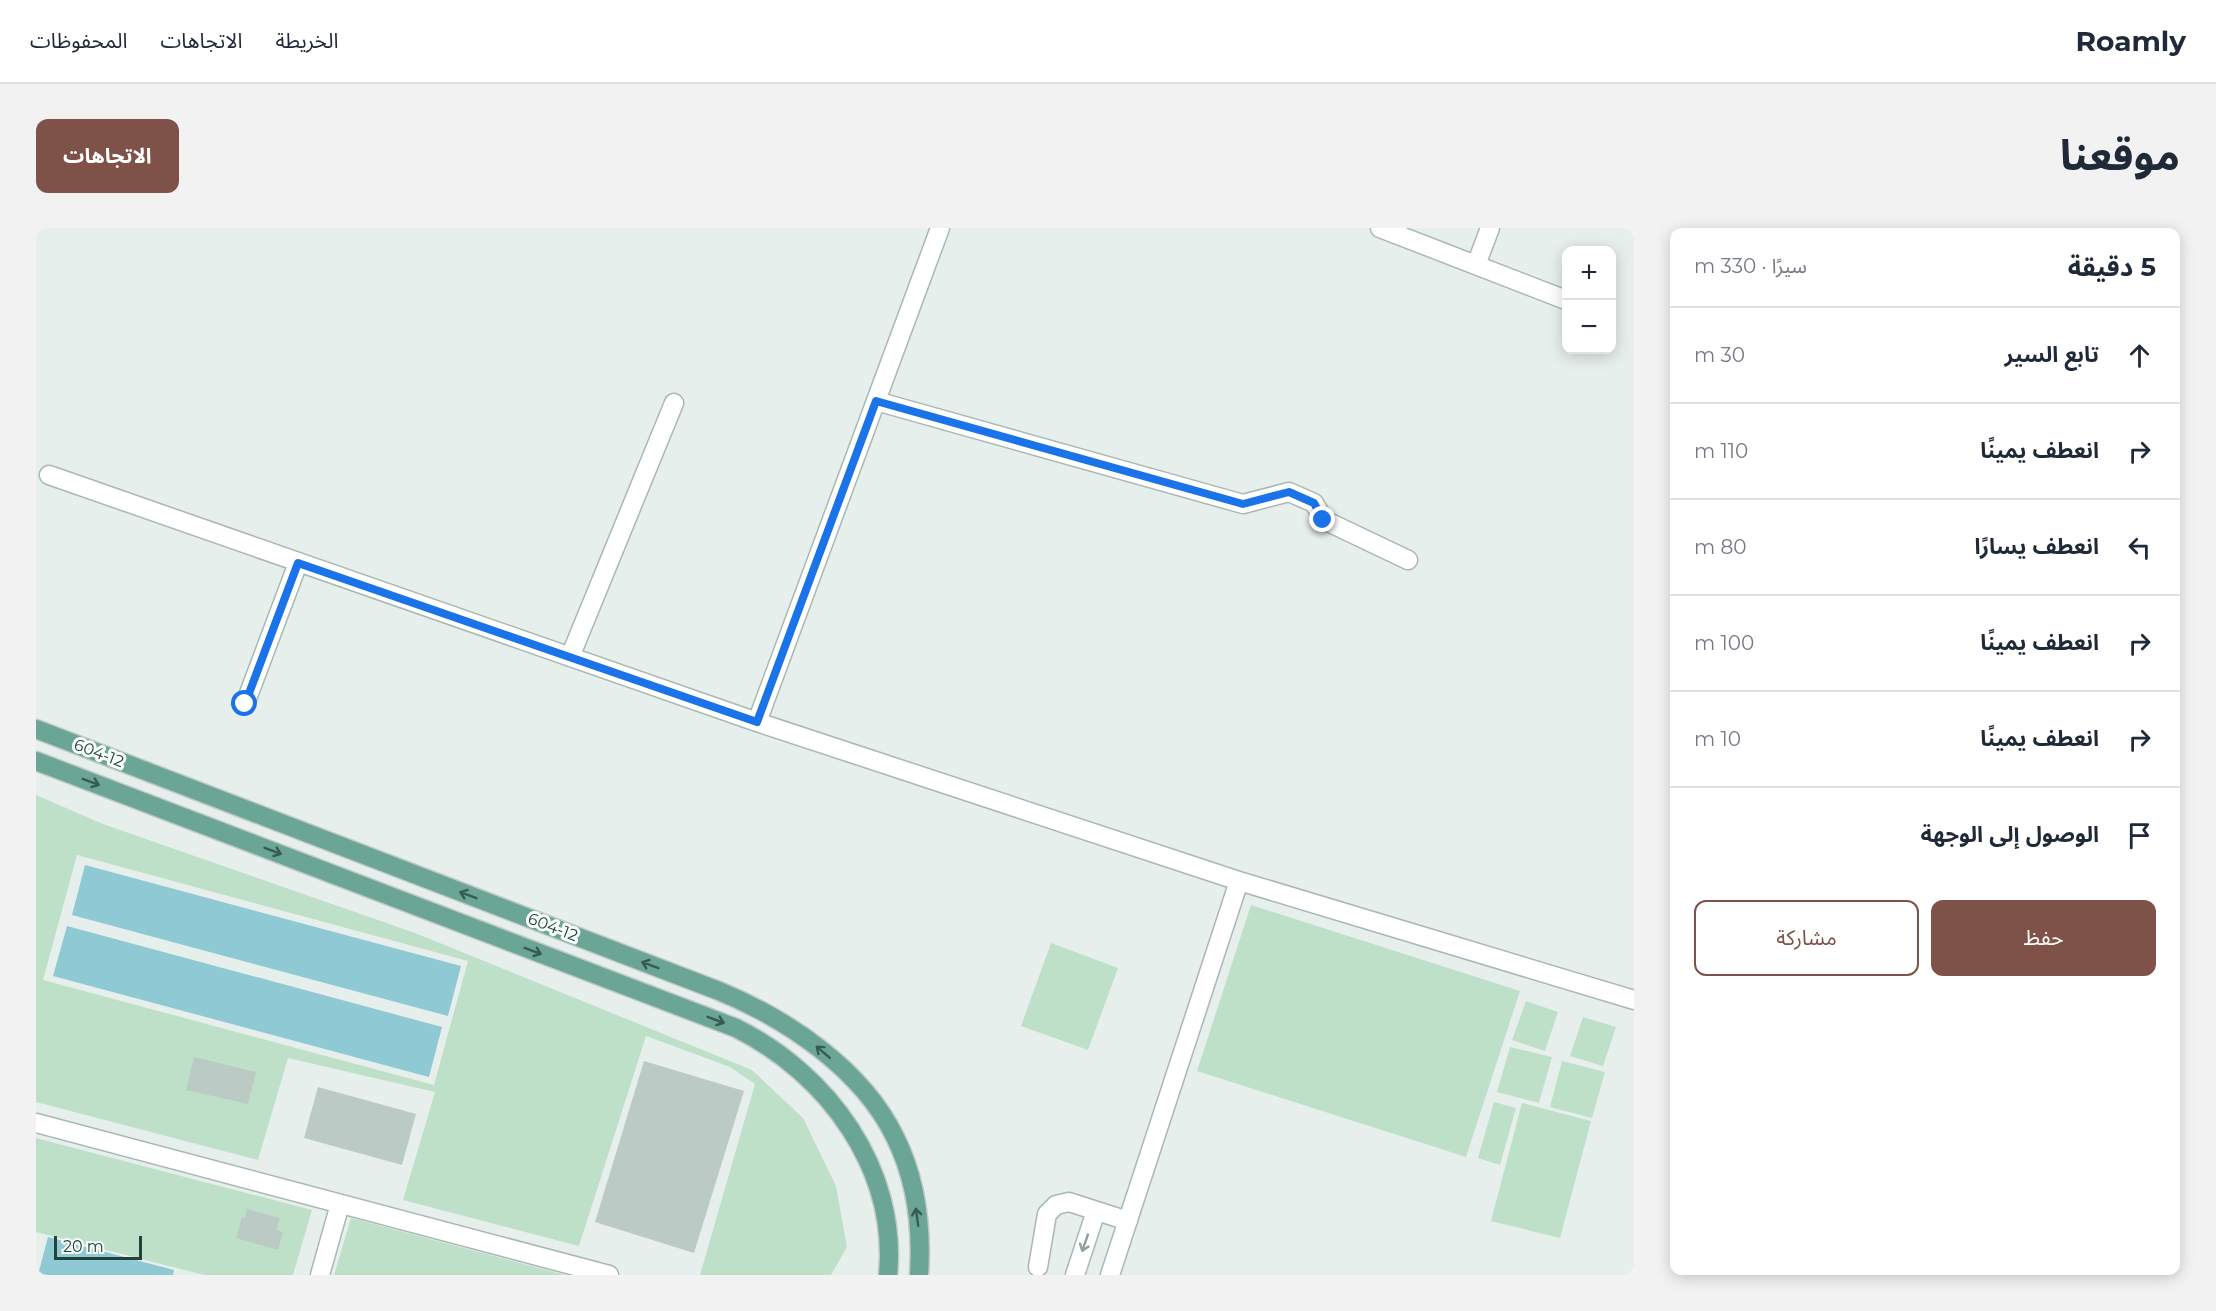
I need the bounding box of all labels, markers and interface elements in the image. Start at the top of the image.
text: Roamly [2076,24,2186,58]
text: المحفوظات [30,28,127,53]
text: الاتجاهات [160,28,242,53]
text: الخريطة [275,28,338,53]
button: الاتجاهات [36,119,179,193]
text: موقعنا [2060,129,2180,181]
map controls [1562,246,1616,354]
button: + [1562,246,1616,300]
text: 5 دقيقة [2068,251,2156,283]
text: سيرًا · 330 m [1694,254,1807,278]
button: − [1562,300,1616,354]
icon: ahead [2123,339,2156,372]
text: تابع السير [2005,341,2099,368]
text: 30 m [1694,343,1745,367]
icon: right [2123,435,2156,468]
text: انعطف يمينًا [1980,437,2099,464]
text: 110 m [1694,439,1748,463]
route end [1309,506,1335,532]
icon: left [2123,531,2156,564]
text: انعطف يسارًا [1975,533,2099,560]
text: 80 m [1694,535,1746,559]
icon: right [2123,627,2156,660]
text: انعطف يمينًا [1980,629,2099,656]
text: 100 m [1694,631,1754,655]
route start [231,690,257,716]
icon: right [2123,723,2156,756]
text: انعطف يمينًا [1980,725,2099,752]
text: 10 m [1694,727,1741,751]
street label: 604-12 [71,735,127,771]
one-way arrow [81,777,99,788]
icon: arrive [2123,819,2156,852]
text: الوصول إلى الوجهة [1920,821,2099,848]
one-way arrow [263,846,282,857]
one-way arrow [459,889,478,900]
button: مشاركة [1694,900,1919,976]
button: حفظ [1931,900,2156,976]
street label: 604-12 [525,909,581,945]
one-way arrow [524,946,542,957]
one-way arrow [642,958,660,969]
one-way arrow [706,1015,724,1026]
one-way arrow [815,1046,831,1059]
one-way arrow [912,1207,923,1227]
scale bar [54,1233,142,1260]
one-way arrow [1079,1233,1090,1252]
text: 20 m [63,1237,104,1256]

